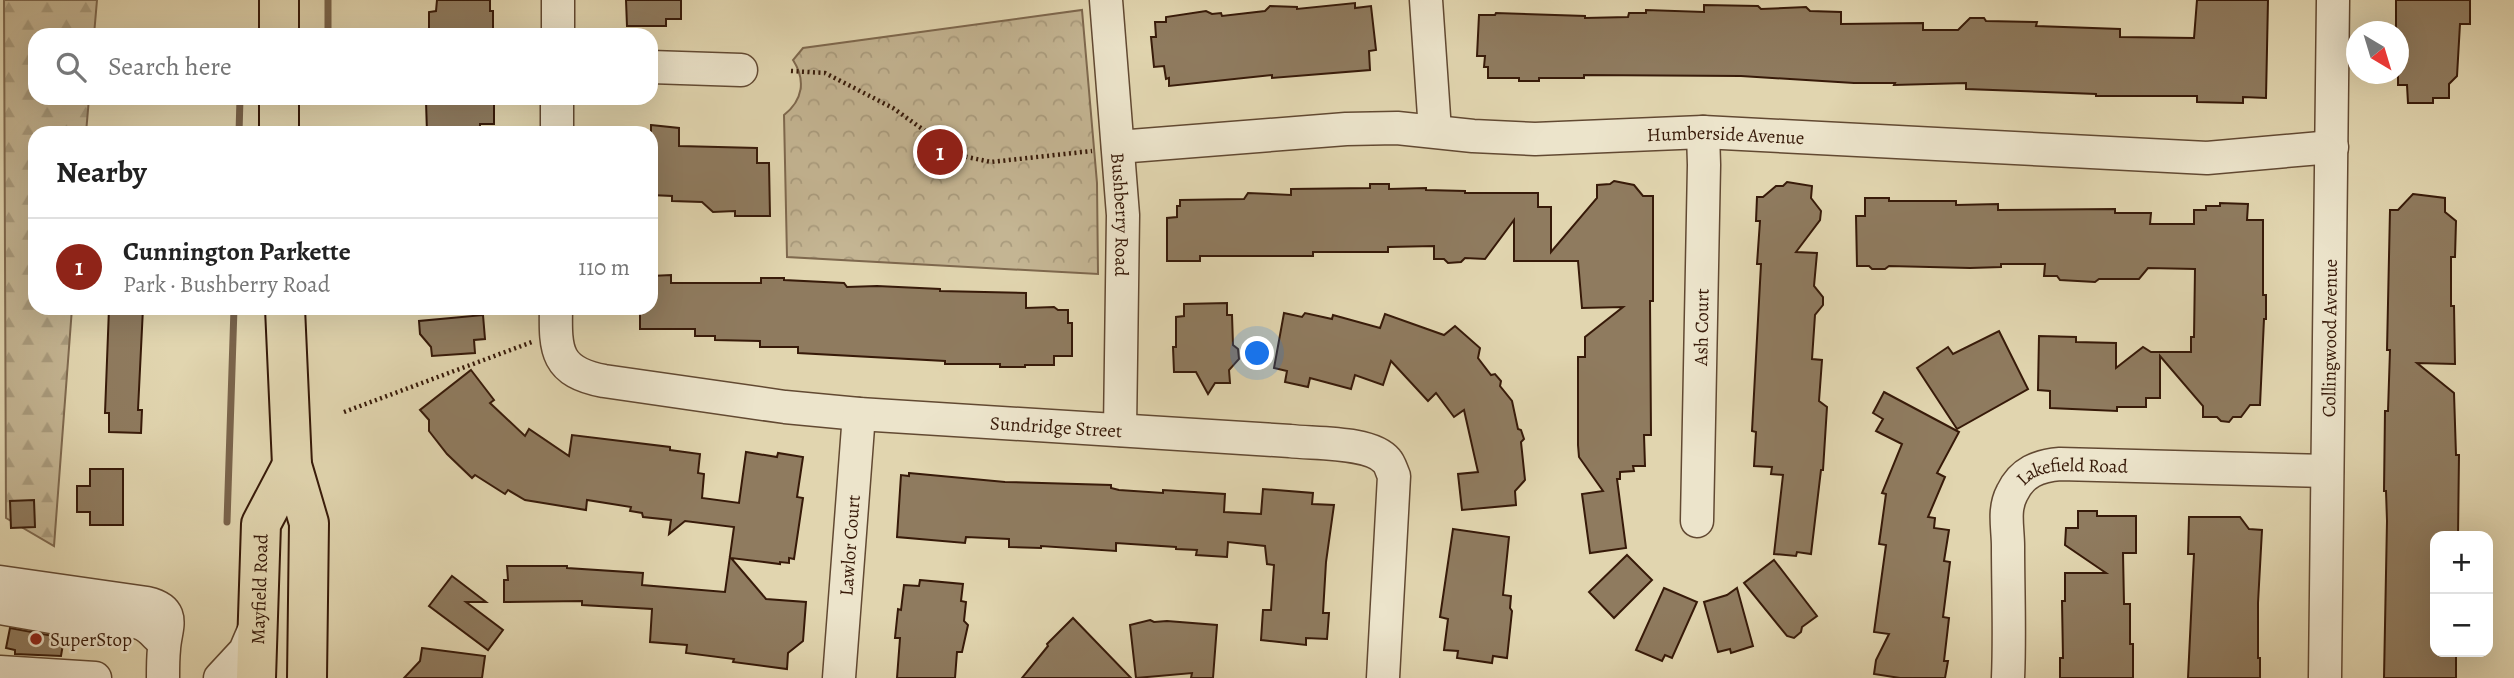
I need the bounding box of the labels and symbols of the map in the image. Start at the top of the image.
north arrow [2346,21,2409,84]
street label: Humberside Avenue [1646,120,1805,151]
pin: 1 [917,126,963,178]
street label: Bushberry Road [1104,151,1135,277]
street label: Collingwood Avenue [2316,259,2344,417]
street label: Ash Court [1688,288,1716,367]
your location [1240,336,1274,370]
street label: Sundridge Street [989,410,1123,444]
street label: Lakefield Road [2010,452,2129,492]
street label: Lawlor Court [833,494,867,597]
street label: Mayfield Road [245,533,275,645]
place label: SuperStop [50,627,132,653]
marker: SuperStop [28,631,44,647]

